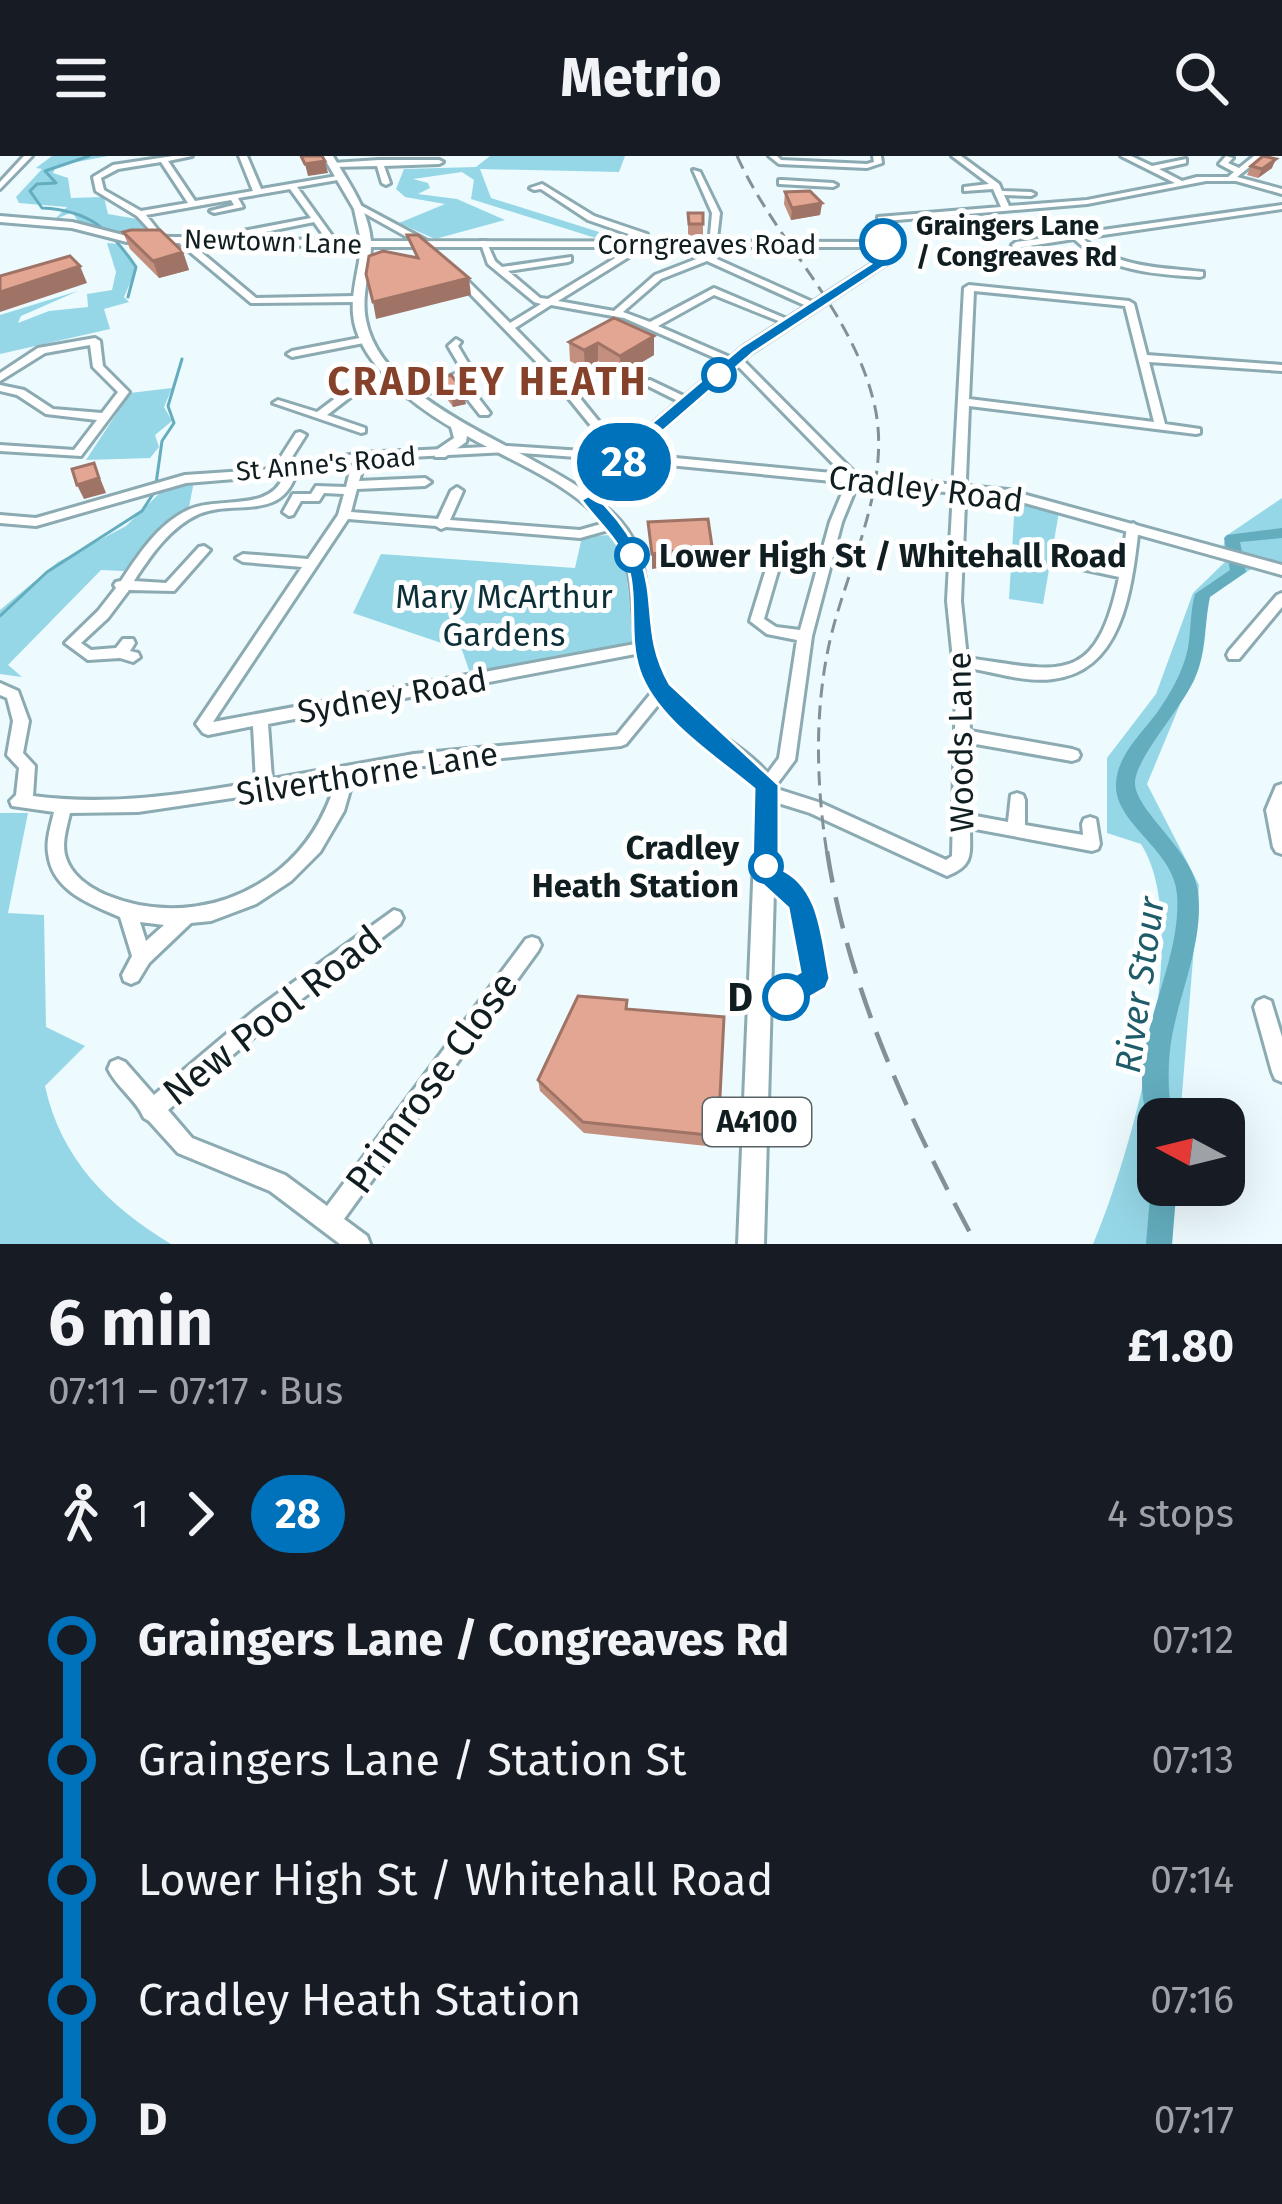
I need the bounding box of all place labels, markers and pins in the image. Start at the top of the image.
place label: Graingers Lane / Congreaves Rd [916,210,1117,273]
marker: Graingers Lane / Congreaves Rd [861,220,905,264]
unlabelled marker [703,359,735,391]
place label: Lower High St / Whitehall Road [659,536,1127,576]
marker: Lower High St / Whitehall Road [616,539,648,571]
place label: Cradley Heath Station [532,828,740,906]
marker: Cradley Heath Station [750,850,782,882]
place label: D [728,975,753,1021]
marker: D [764,975,808,1019]

